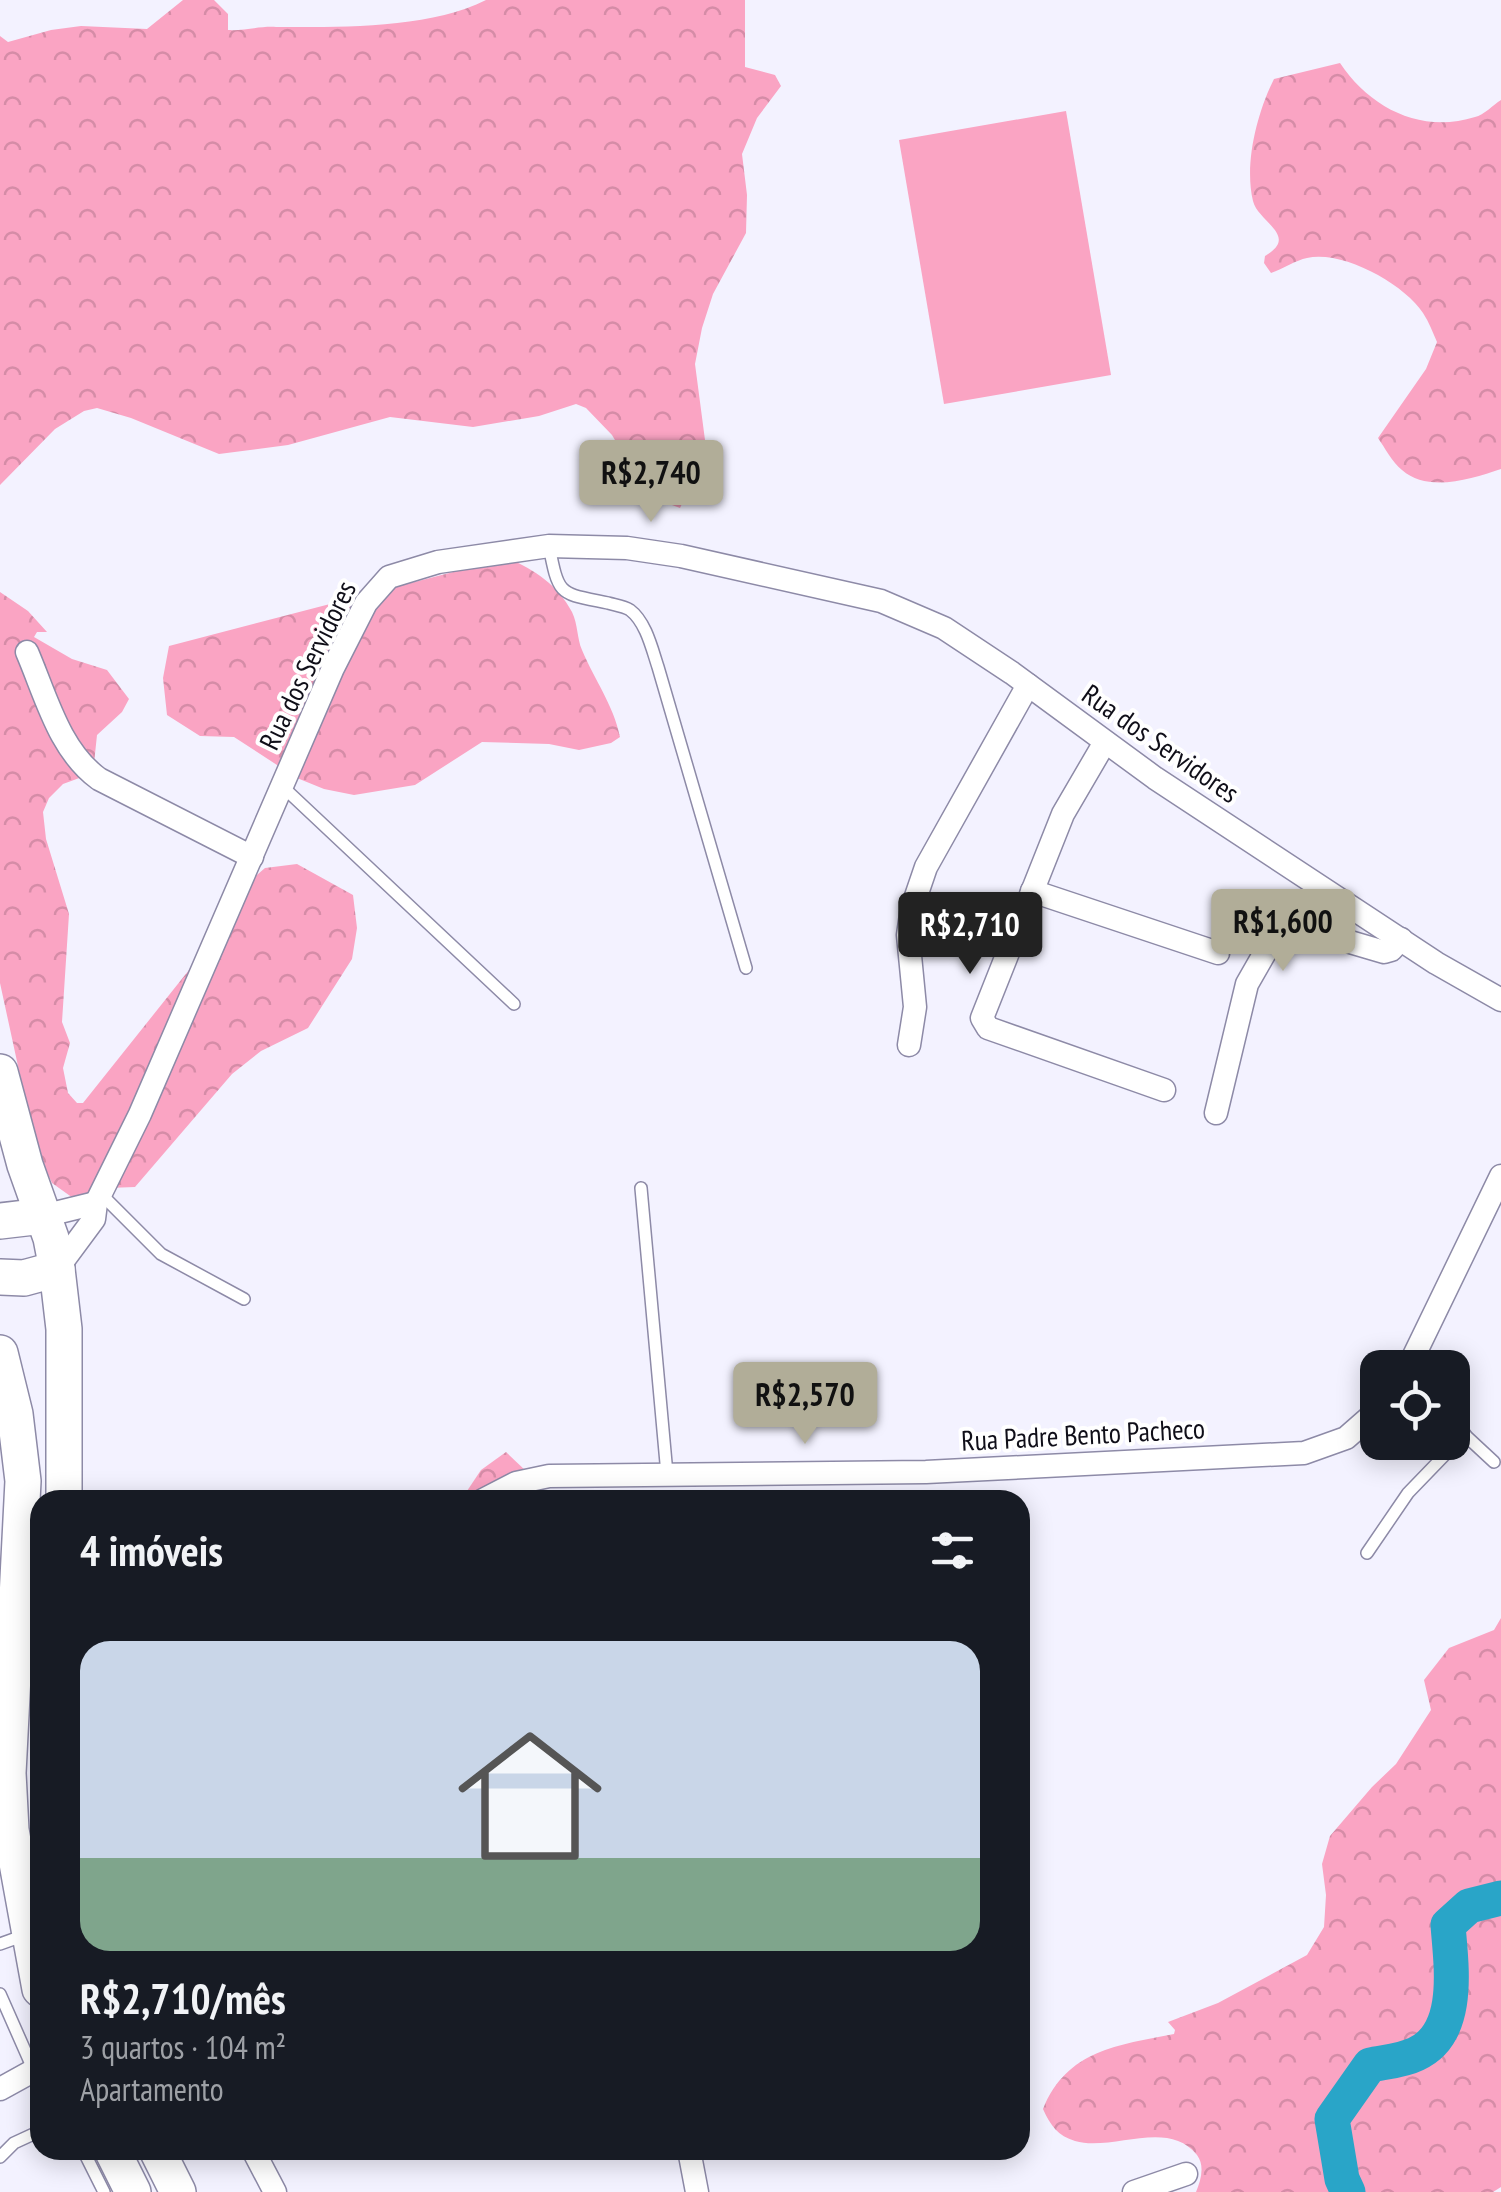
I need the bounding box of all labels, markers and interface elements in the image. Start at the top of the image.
pin: R$2,740 [559,440,743,525]
text: R$2,740 [601,451,701,493]
street label: Rua dos Servidores [250,574,364,756]
street label: Rua dos Servidores [1075,675,1247,811]
pin: R$1,600 [1191,889,1375,974]
pin: R$2,710 [878,892,1062,977]
text: R$1,600 [1233,900,1333,942]
text: R$2,710 [920,903,1020,945]
map controls [1360,1350,1470,1460]
button: locate [1360,1350,1470,1460]
pin: R$2,570 [713,1362,897,1447]
text: R$2,570 [755,1373,855,1415]
street label: Rua Padre Bento Pacheco [960,1409,1206,1459]
text: 4 imóveis [80,1523,223,1578]
icon: filters [925,1523,980,1578]
icon: home [440,1706,620,1886]
text: R$2,710/mês [80,1971,286,2026]
text: 3 quartos · 104 m² [80,2026,286,2068]
text: Apartamento [80,2068,223,2110]

